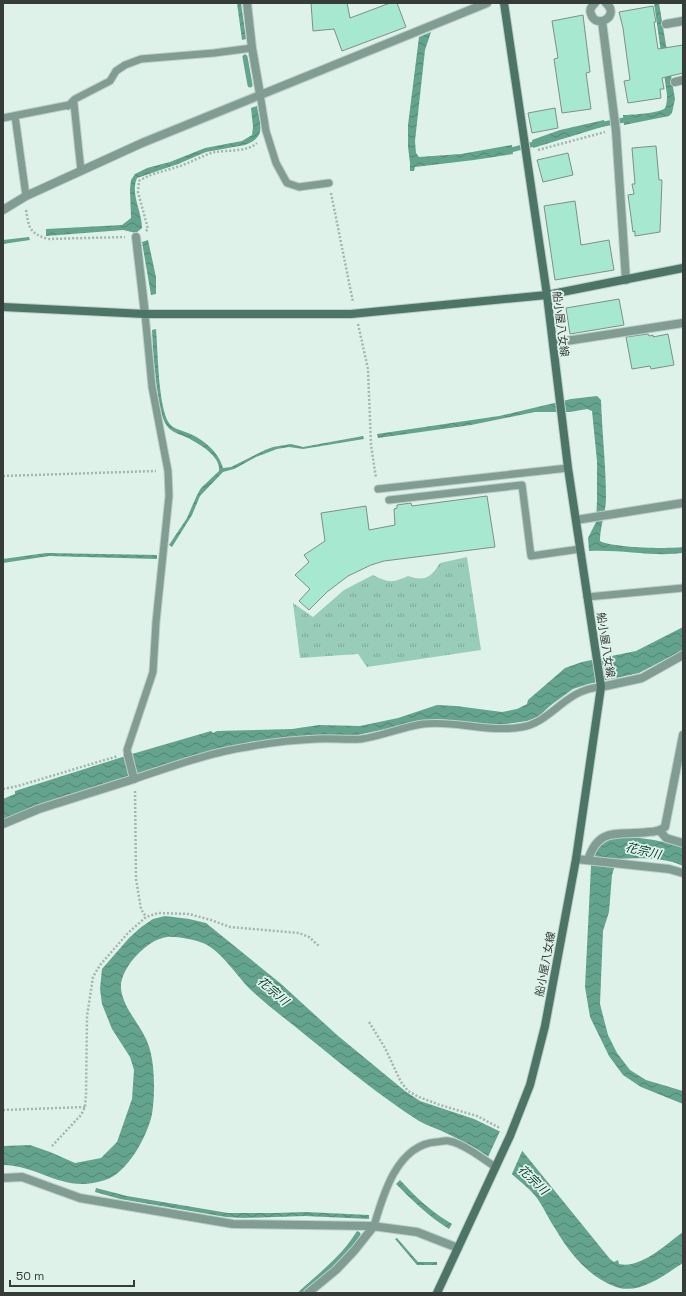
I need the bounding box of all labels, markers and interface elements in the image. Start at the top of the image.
street label: 船小屋八女線 [550,290,572,358]
street label: 船小屋八女線 [594,611,618,679]
water label: 花宗川 [624,839,664,863]
street label: 船小屋八女線 [532,930,558,998]
water label: 花宗川 [254,973,293,1010]
water label: 花宗川 [514,1162,553,1200]
scale bar [10,1262,134,1288]
text: 50 m [16,1268,44,1284]

